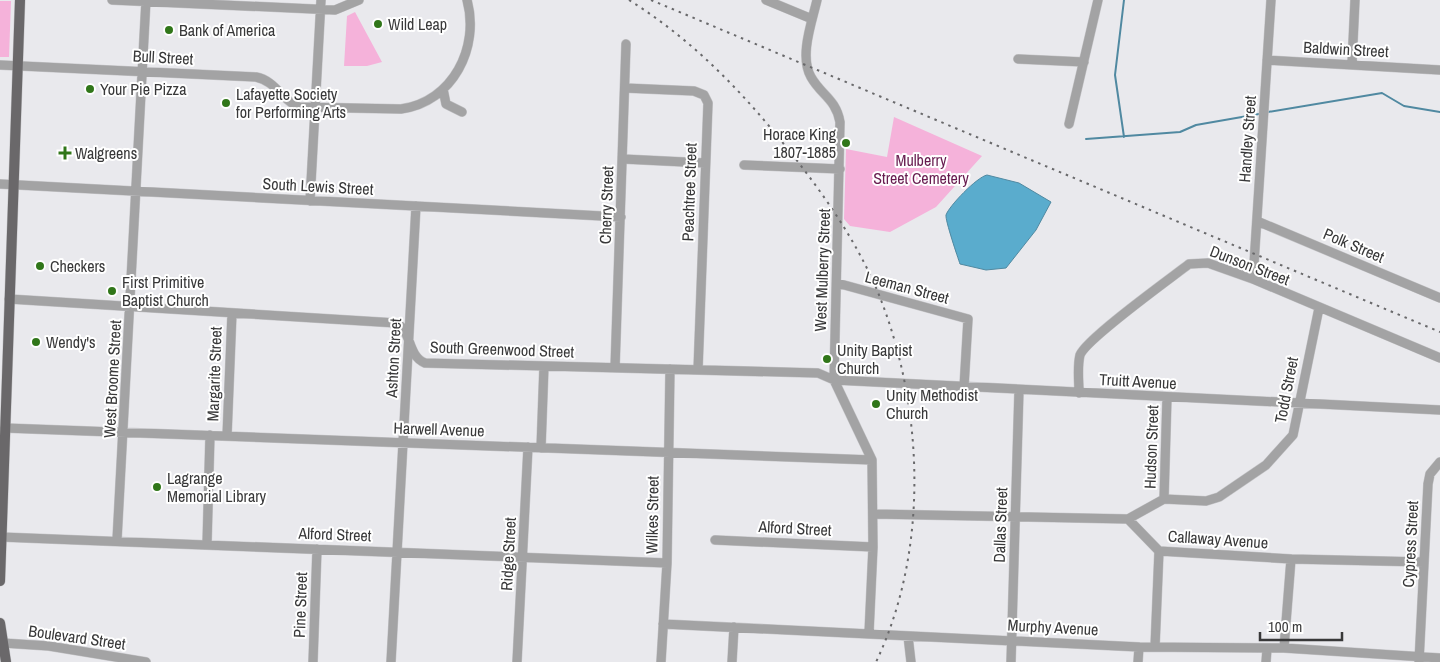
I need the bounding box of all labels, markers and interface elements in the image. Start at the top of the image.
place label: Wild Leap [388,13,447,35]
marker: Wild Leap [372,18,384,30]
place label: Bank of America [179,19,276,41]
marker: Bank of America [163,24,175,36]
street label: Baldwin Street [1303,36,1390,62]
street label: Bull Street [132,44,194,70]
place label: Your Pie Pizza [100,78,187,100]
marker: Your Pie Pizza [84,83,96,95]
place label: Lafayette Society for Performing Arts [236,83,346,123]
street label: Handley Street [1233,95,1261,183]
marker: Lafayette Society for Performing Arts [220,97,232,109]
place label: Horace King 1807-1885 [763,123,837,163]
marker: Horace King 1807-1885 [840,137,852,149]
place label: Walgreens [75,142,137,164]
street label: Peachtree Street [676,142,702,242]
marker: Walgreens [59,147,71,159]
park label: Mulberry Street Cemetery [873,149,969,189]
street label: Cherry Street [594,165,618,244]
street label: South Lewis Street [262,172,374,200]
street label: West Mulberry Street [809,208,835,332]
street label: Polk Street [1320,222,1388,268]
street label: Dunson Street [1207,240,1293,290]
place label: Checkers [50,255,105,277]
marker: Checkers [34,260,46,272]
street label: Leeman Street [863,265,952,309]
place label: First Primitive Baptist Church [122,271,209,311]
marker: First Primitive Baptist Church [106,285,118,297]
street label: Ashton Street [380,317,406,399]
street label: West Broome Street [98,319,126,438]
street label: Margarite Street [201,326,227,422]
place label: Wendy's [46,331,96,353]
street label: South Greenwood Street [429,335,575,363]
marker: Wendy's [30,336,42,348]
place label: Unity Baptist Church [837,339,912,379]
marker: Unity Baptist Church [821,353,833,365]
street label: Todd Street [1269,355,1303,425]
street label: Truitt Avenue [1099,368,1177,394]
place label: Unity Methodist Church [886,384,978,424]
marker: Unity Methodist Church [870,398,882,410]
street label: Hudson Street [1139,404,1163,489]
street label: Harwell Avenue [393,416,485,442]
place label: Lagrange Memorial Library [167,467,267,507]
street label: Wilkes Street [640,475,664,554]
marker: Lagrange Memorial Library [151,481,163,493]
street label: Dallas Street [988,487,1012,563]
street label: Cypress Street [1397,500,1423,588]
street label: Alford Street [757,515,832,541]
street label: Ridge Street [495,516,521,591]
street label: Alford Street [297,522,372,546]
street label: Callaway Avenue [1167,525,1269,553]
street label: Pine Street [288,571,312,638]
scale bar [1260,610,1342,642]
street label: Murphy Avenue [1007,614,1099,640]
text: 100 m [1268,616,1302,637]
street label: Boulevard Street [27,619,127,655]

